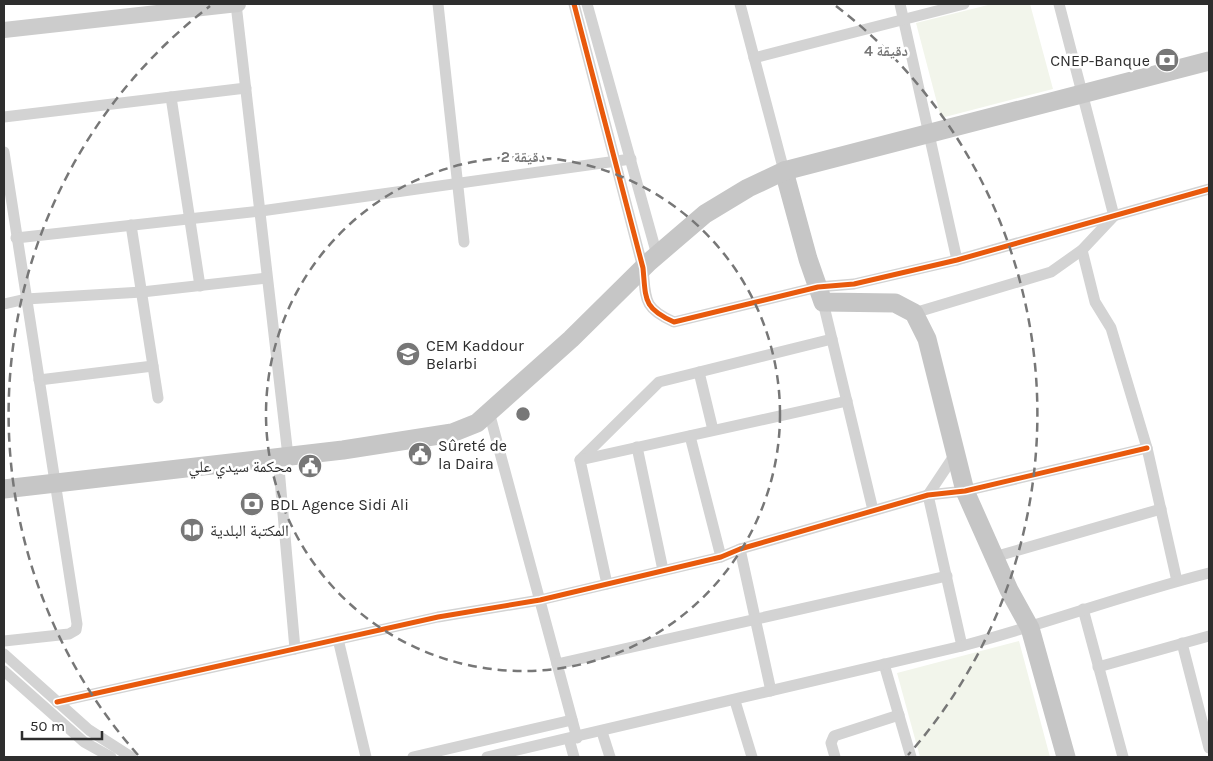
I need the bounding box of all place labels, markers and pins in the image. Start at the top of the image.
bank icon: CNEP-Banque [1154,47,1180,73]
place label: CNEP-Banque [1050,51,1150,70]
place label: CEM Kaddour Belarbi [426,336,524,373]
school or university icon: CEM Kaddour Belarbi [395,341,421,367]
centre of rings [514,405,532,423]
place label: Sûreté de la Daira [438,436,507,473]
public building icon: Sûreté de la Daira [407,441,433,467]
public building icon: محكمة سيدي علي [297,453,323,479]
place label: محكمة سيدي علي [189,457,292,479]
bank icon: BDL Agence Sidi Ali [239,491,265,517]
place label: BDL Agence Sidi Ali [270,495,409,514]
library icon: المكتبة البلدية [179,517,205,543]
place label: المكتبة البلدية [210,521,289,540]

